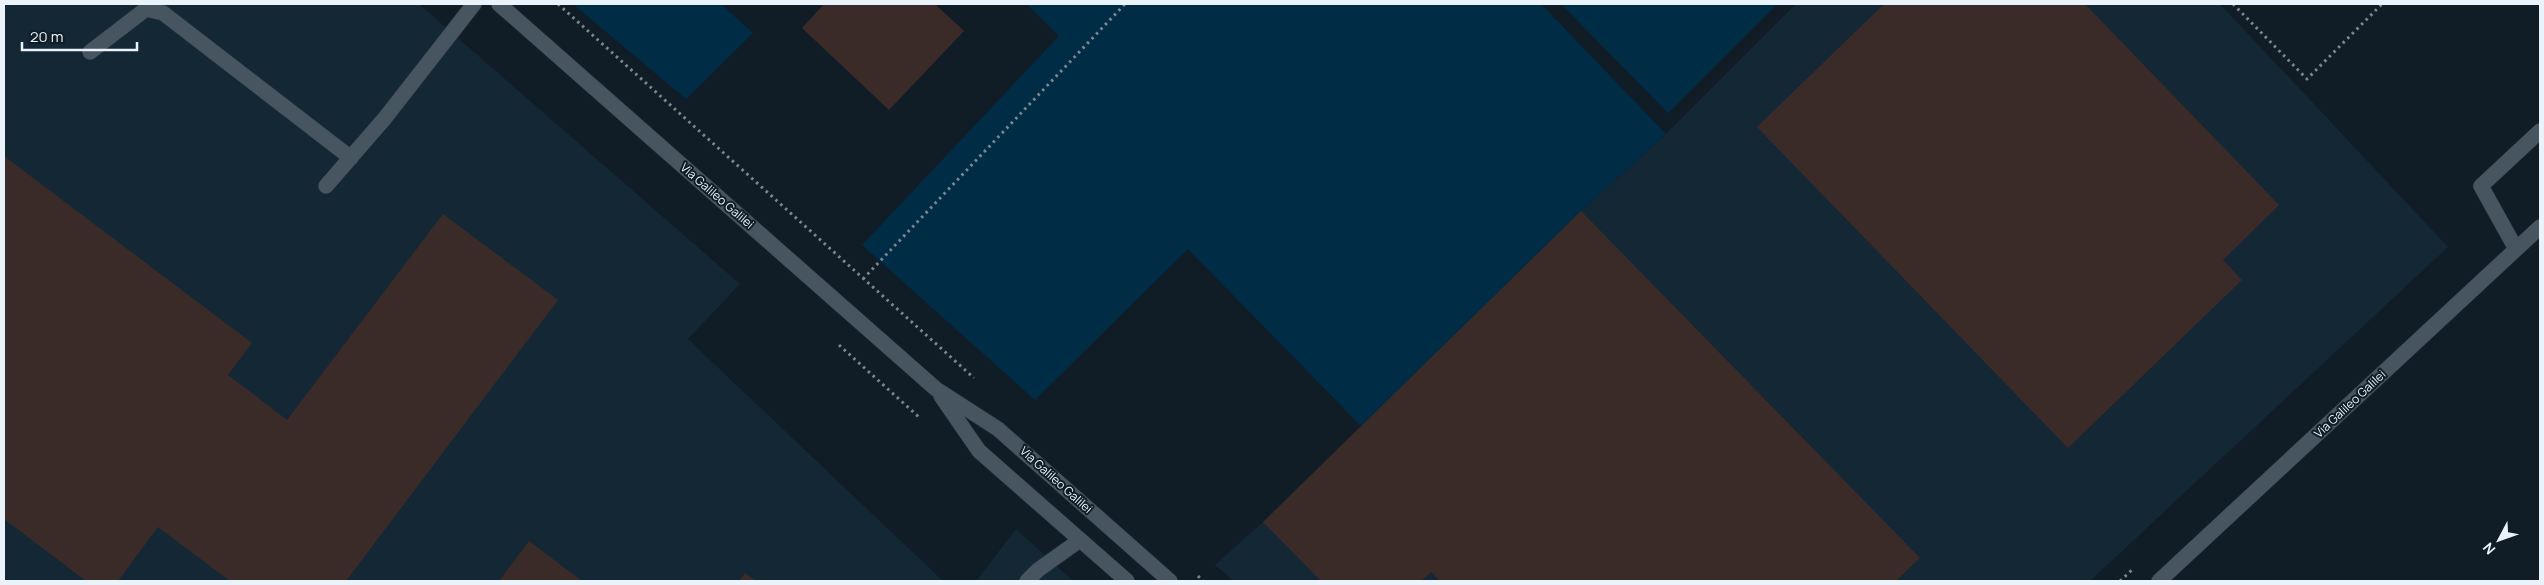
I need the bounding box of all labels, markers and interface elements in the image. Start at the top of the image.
scale bar [22,20,138,52]
text: 20 m [30,26,63,47]
street label: Via Galileo Galilei [677,159,758,232]
street label: Via Galileo Galilei [2310,366,2389,441]
street label: Via Galileo Galilei [1016,442,1096,517]
north arrow [2474,515,2524,565]
text: N [2478,539,2499,559]

